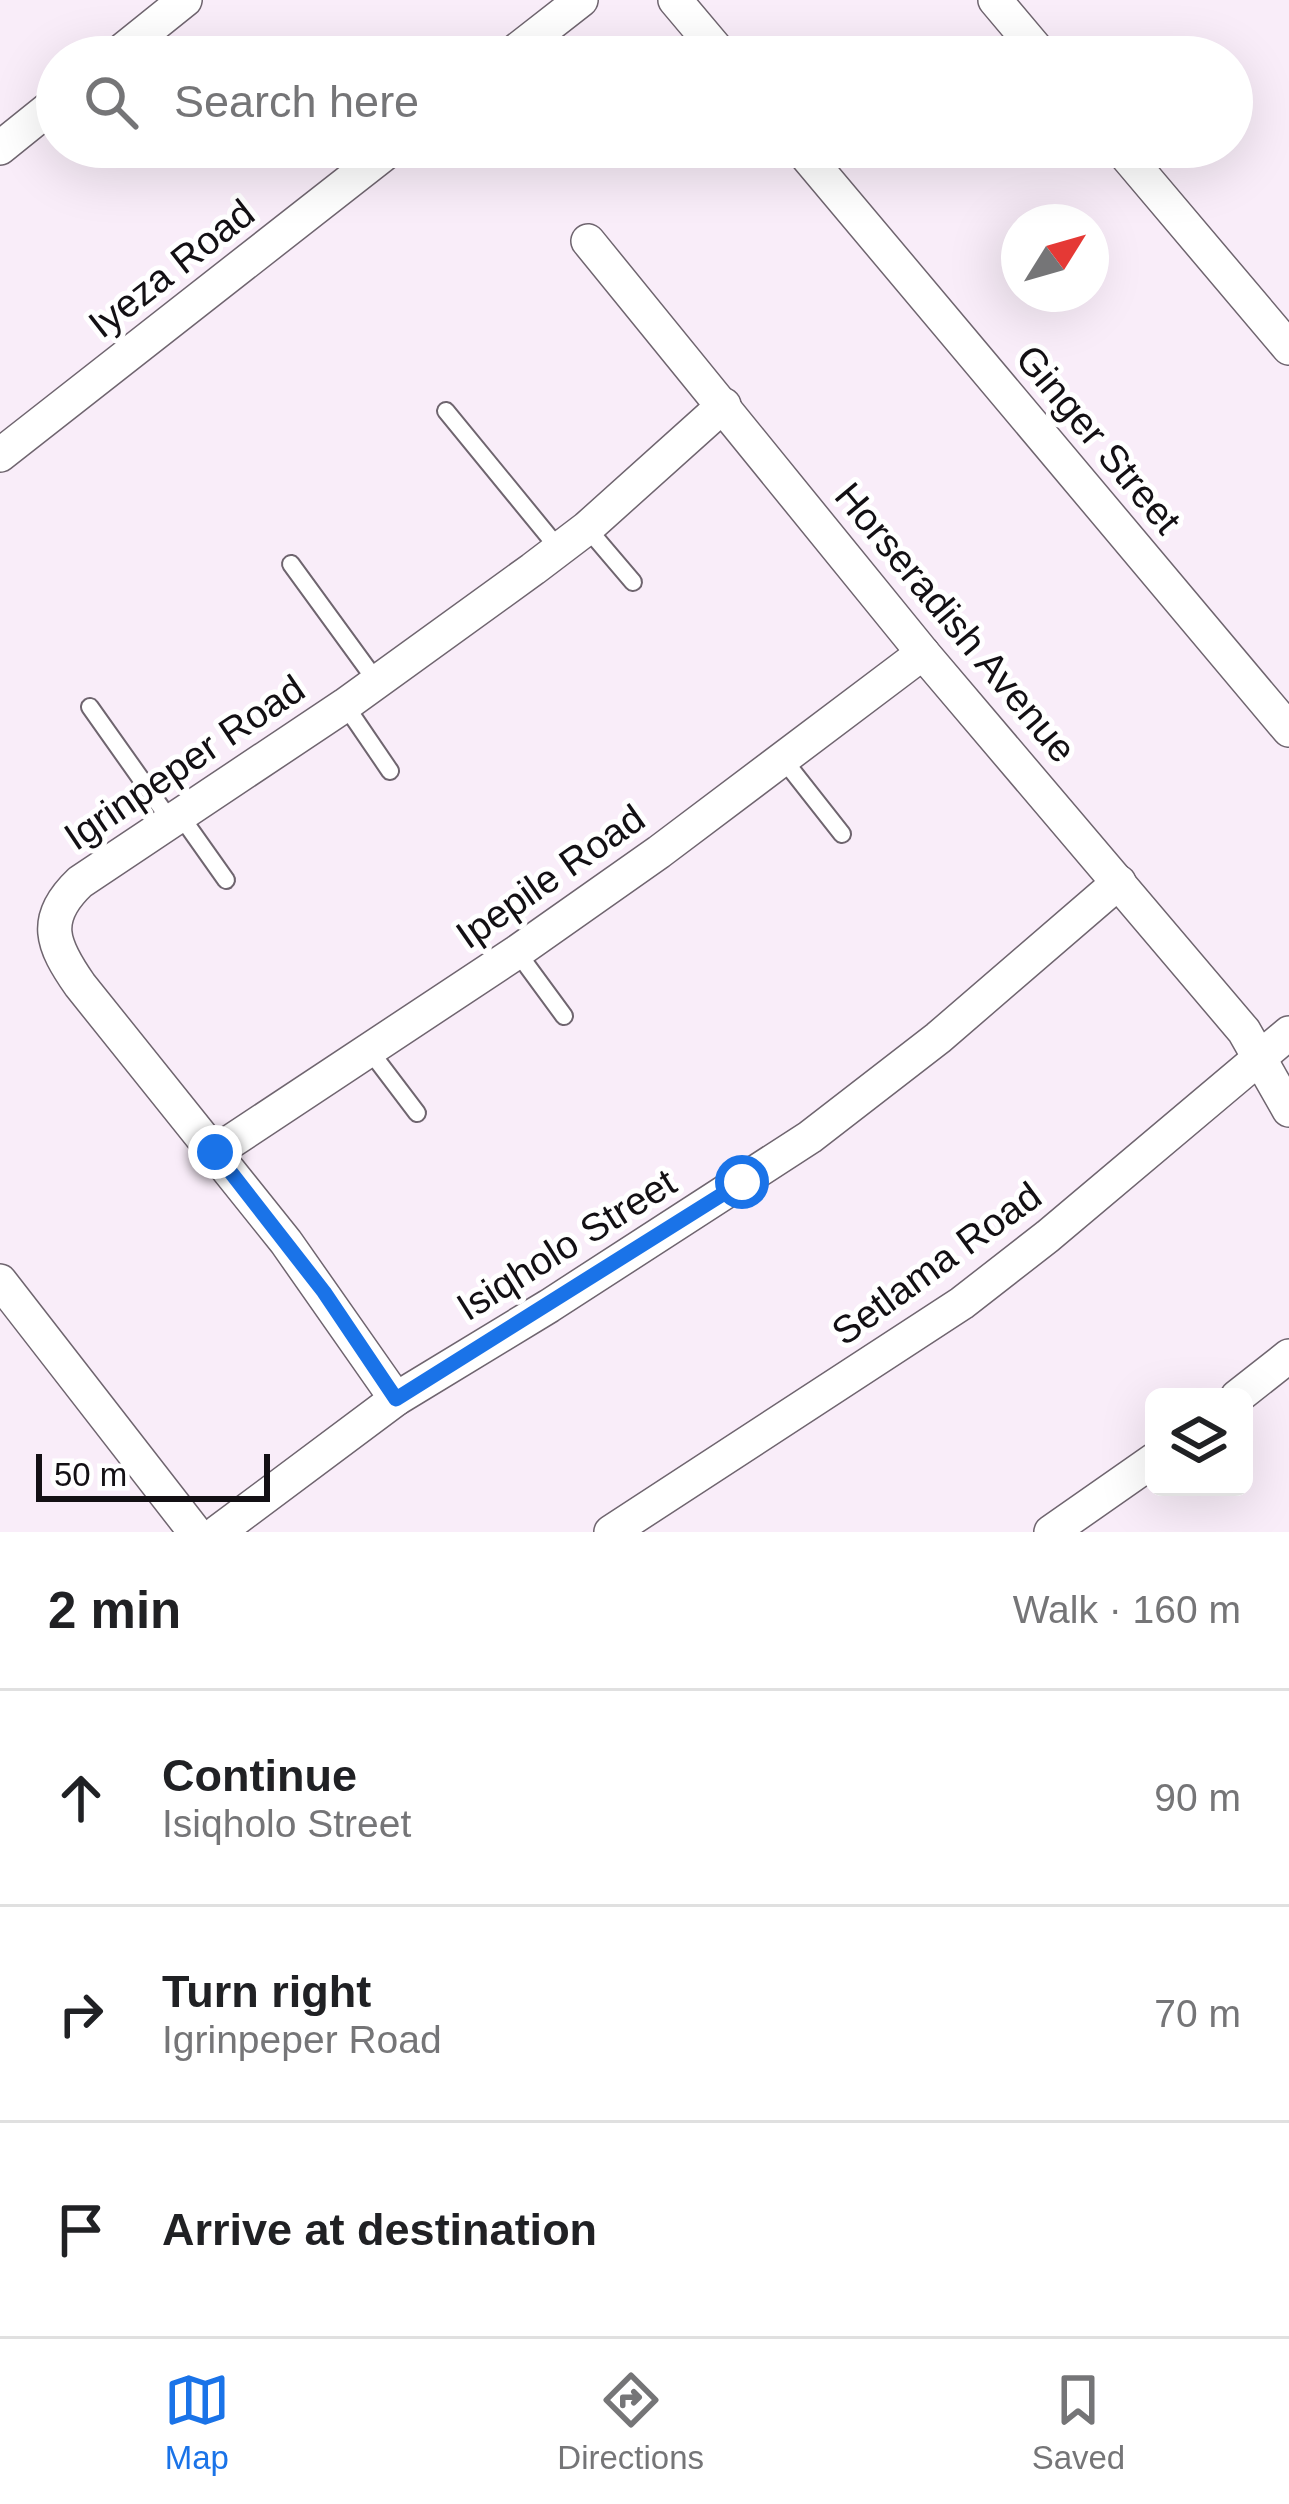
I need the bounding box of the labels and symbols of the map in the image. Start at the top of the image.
street label: Iyeza Road [80,191,262,346]
north arrow [1001,204,1109,312]
street label: Ginger Street [1008,337,1190,542]
street label: Horseradish Avenue [826,474,1085,770]
street label: Igrinpeper Road [56,666,312,858]
street label: Ipepile Road [448,796,652,957]
route end [188,1125,242,1179]
route start [715,1155,769,1209]
street label: Isiqholo Street [449,1160,684,1329]
street label: Setlama Road [824,1173,1049,1353]
scale bar [36,1448,270,1501]

